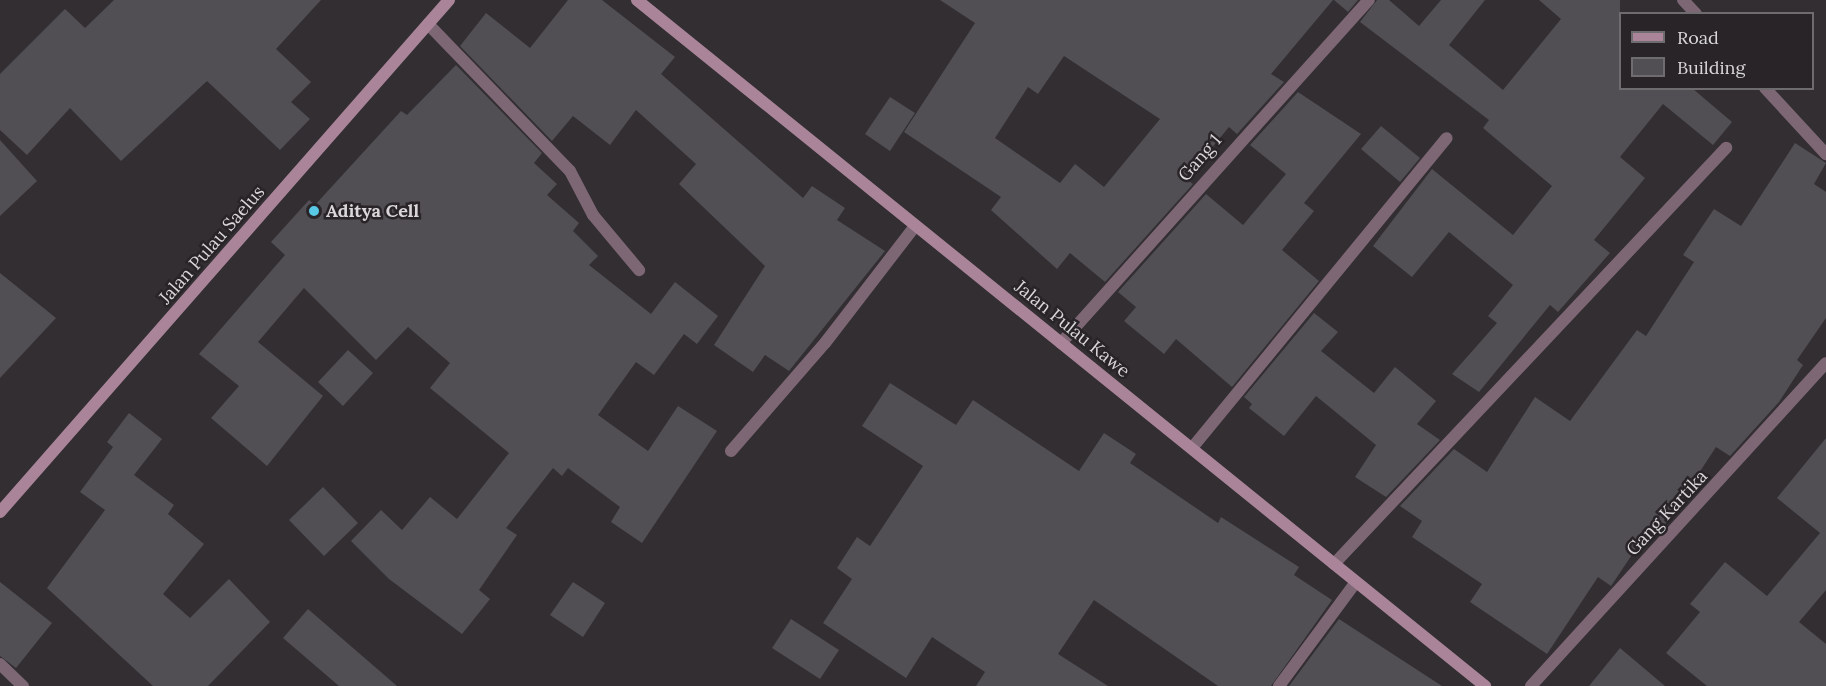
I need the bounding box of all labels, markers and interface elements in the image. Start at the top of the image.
legend [1619,12,1814,90]
text: Road [1677,26,1719,49]
text: Building [1677,56,1745,79]
street label: Gang 1 [1174,130,1226,186]
street label: Jalan Pulau Saelus [155,181,269,309]
place label: Aditya Cell [326,200,419,222]
marker: Aditya Cell [307,204,321,218]
street label: Jalan Pulau Kawe [1010,276,1134,382]
street label: Gang Kartika [1622,466,1712,560]

